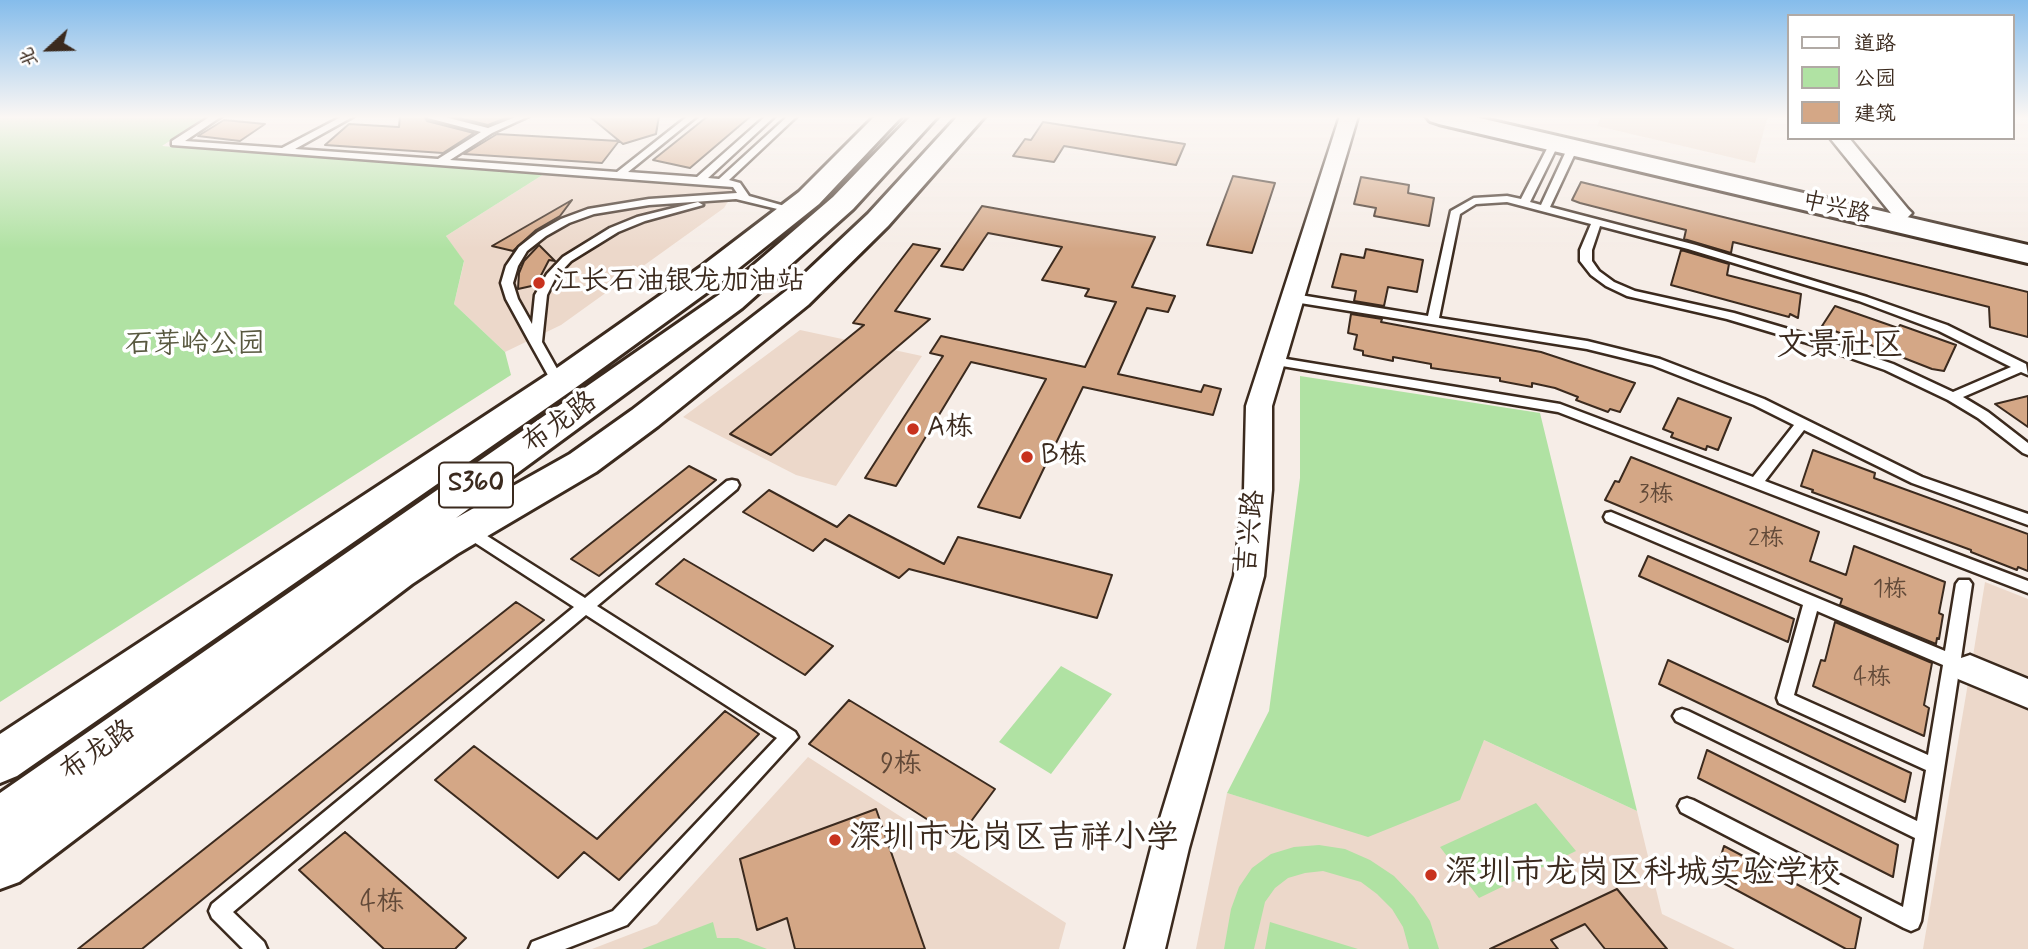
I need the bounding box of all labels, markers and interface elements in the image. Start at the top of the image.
north arrow [14,14,84,84]
legend [1786,14,2014,140]
text: 道路 [1854,30,1896,58]
text: 北 [14,44,44,71]
text: 公园 [1854,65,1896,93]
text: 建筑 [1854,100,1896,128]
street label: 中兴路 [1799,188,1873,230]
place label: 江长石油银龙加油站 [553,266,805,300]
marker: 江长石油银龙加油站 [531,275,547,291]
district label: 文景社区 [1776,328,1904,366]
park label: 石芽岭公园 [125,329,265,363]
street label: 布龙路 [517,386,605,462]
place label: A栋 [927,412,973,446]
marker: A栋 [905,421,921,437]
place label: B栋 [1041,440,1087,474]
marker: B栋 [1019,449,1035,465]
road number: S360 [439,463,513,508]
house number: 3栋 [1639,482,1673,510]
street label: 吉兴路 [1231,488,1273,576]
house number: 2栋 [1748,526,1784,554]
house number: 1栋 [1873,577,1907,605]
house number: 4栋 [1853,665,1891,693]
street label: 布龙路 [55,714,143,790]
house number: 9栋 [880,749,922,783]
place label: 深圳市龙岗区吉祥小学 [849,820,1179,860]
marker: 深圳市龙岗区吉祥小学 [827,832,843,848]
place label: 深圳市龙岗区科城实验学校 [1445,855,1841,895]
marker: 深圳市龙岗区科城实验学校 [1423,867,1439,883]
house number: 4栋 [360,887,404,921]

